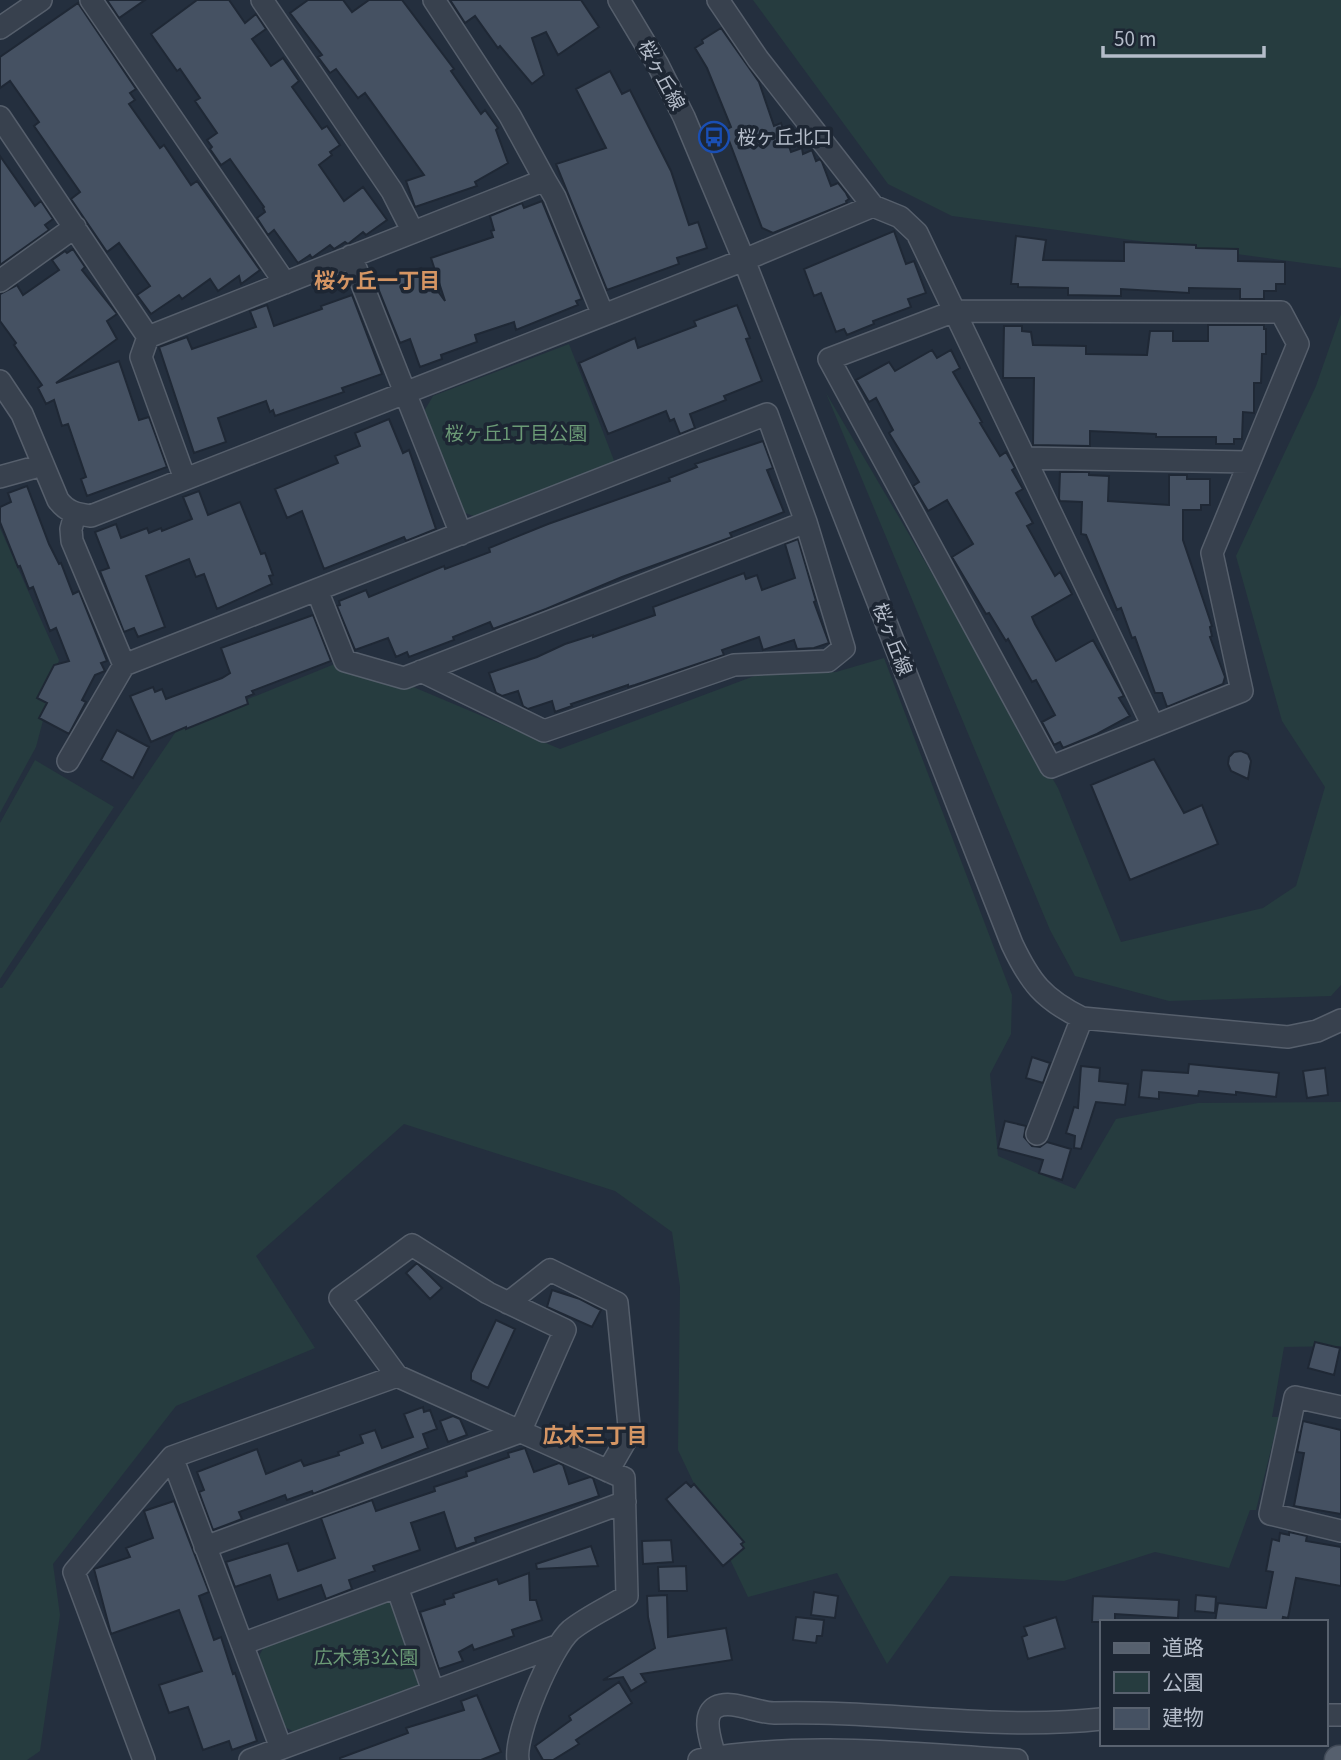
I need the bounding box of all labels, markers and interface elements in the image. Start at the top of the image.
scale bar [1103,14,1264,58]
text: 50 m [1114,24,1156,54]
street label: 桜ヶ丘線 [631,36,690,116]
bus stop icon: 桜ヶ丘北口 [697,120,731,154]
place label: 桜ヶ丘北口 [737,125,832,152]
district label: 桜ヶ丘一丁目 [314,266,440,296]
park label: 桜ヶ丘1丁目公園 [445,421,587,448]
street label: 桜ヶ丘線 [865,599,918,680]
district label: 広木三丁目 [543,1421,648,1451]
legend [1100,1620,1327,1746]
text: 道路 [1162,1633,1204,1663]
park label: 広木第3公園 [314,1645,418,1672]
text: 公園 [1162,1668,1204,1698]
text: 建物 [1162,1703,1204,1733]

